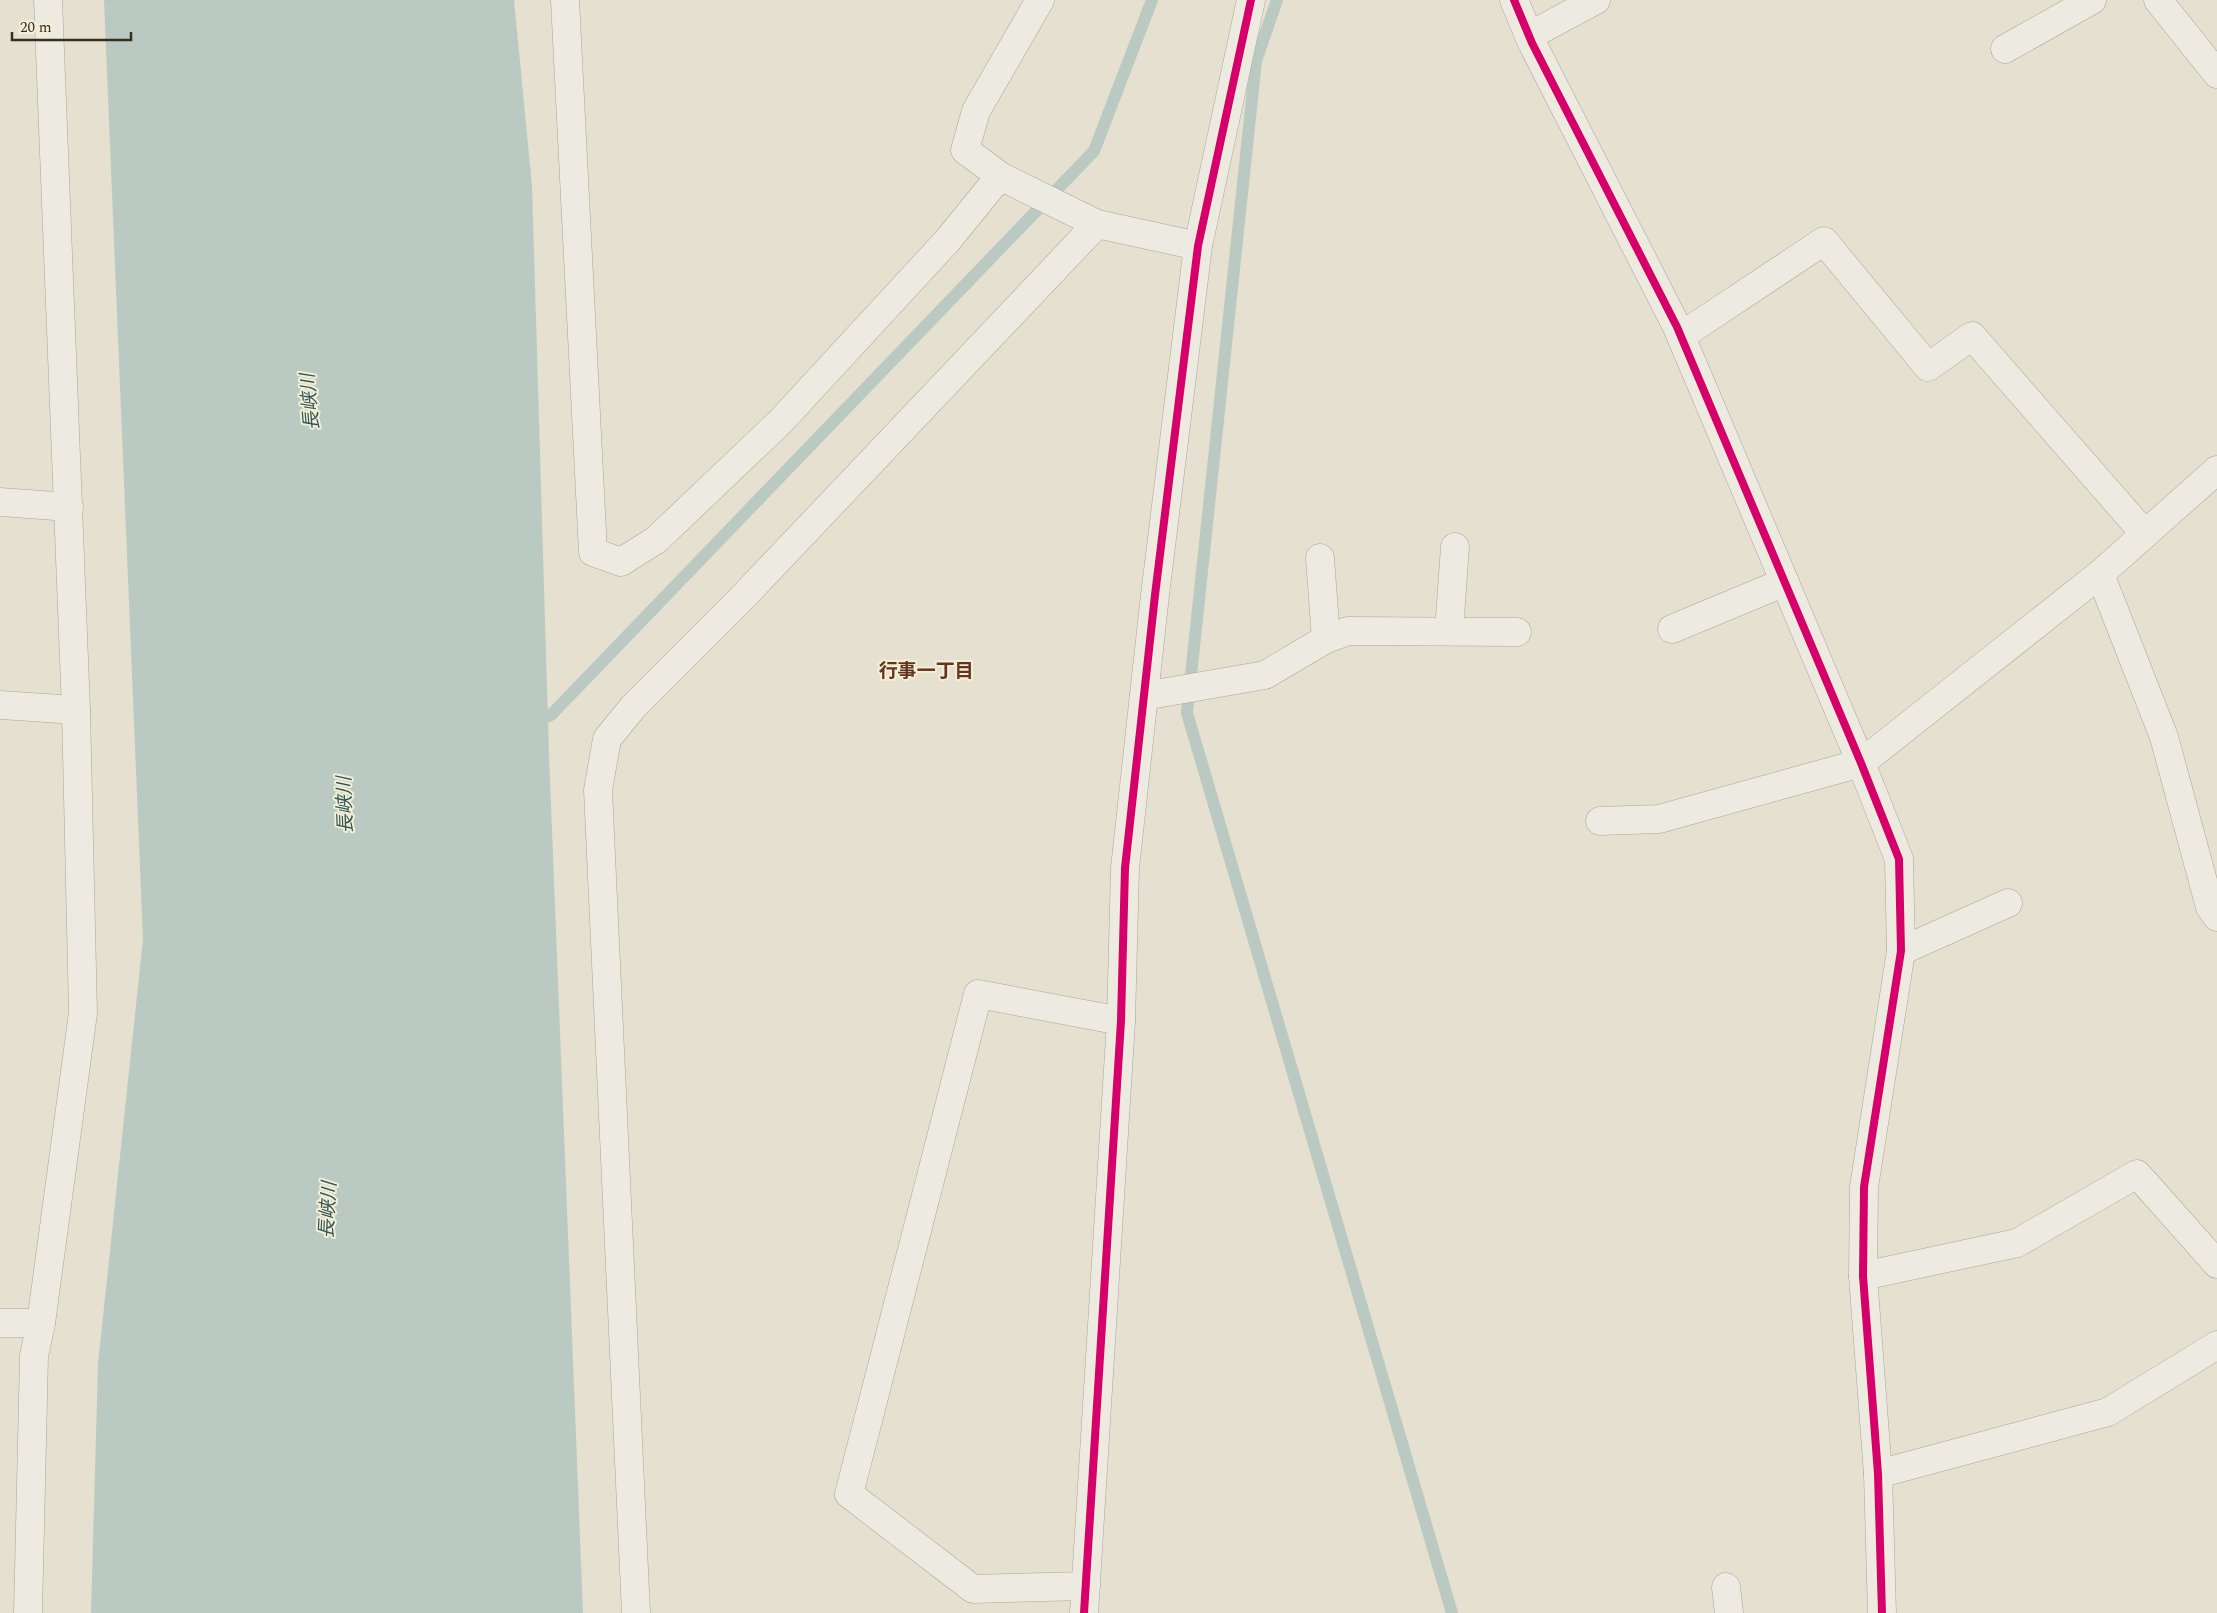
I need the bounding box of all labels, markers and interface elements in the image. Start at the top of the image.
scale bar [12,10,131,42]
text: 20 m [20,16,52,39]
water label: 長峡川 [293,370,327,432]
district label: 行事一丁目 [878,657,974,686]
water label: 長峡川 [330,774,361,834]
water label: 長峡川 [313,1179,345,1239]

